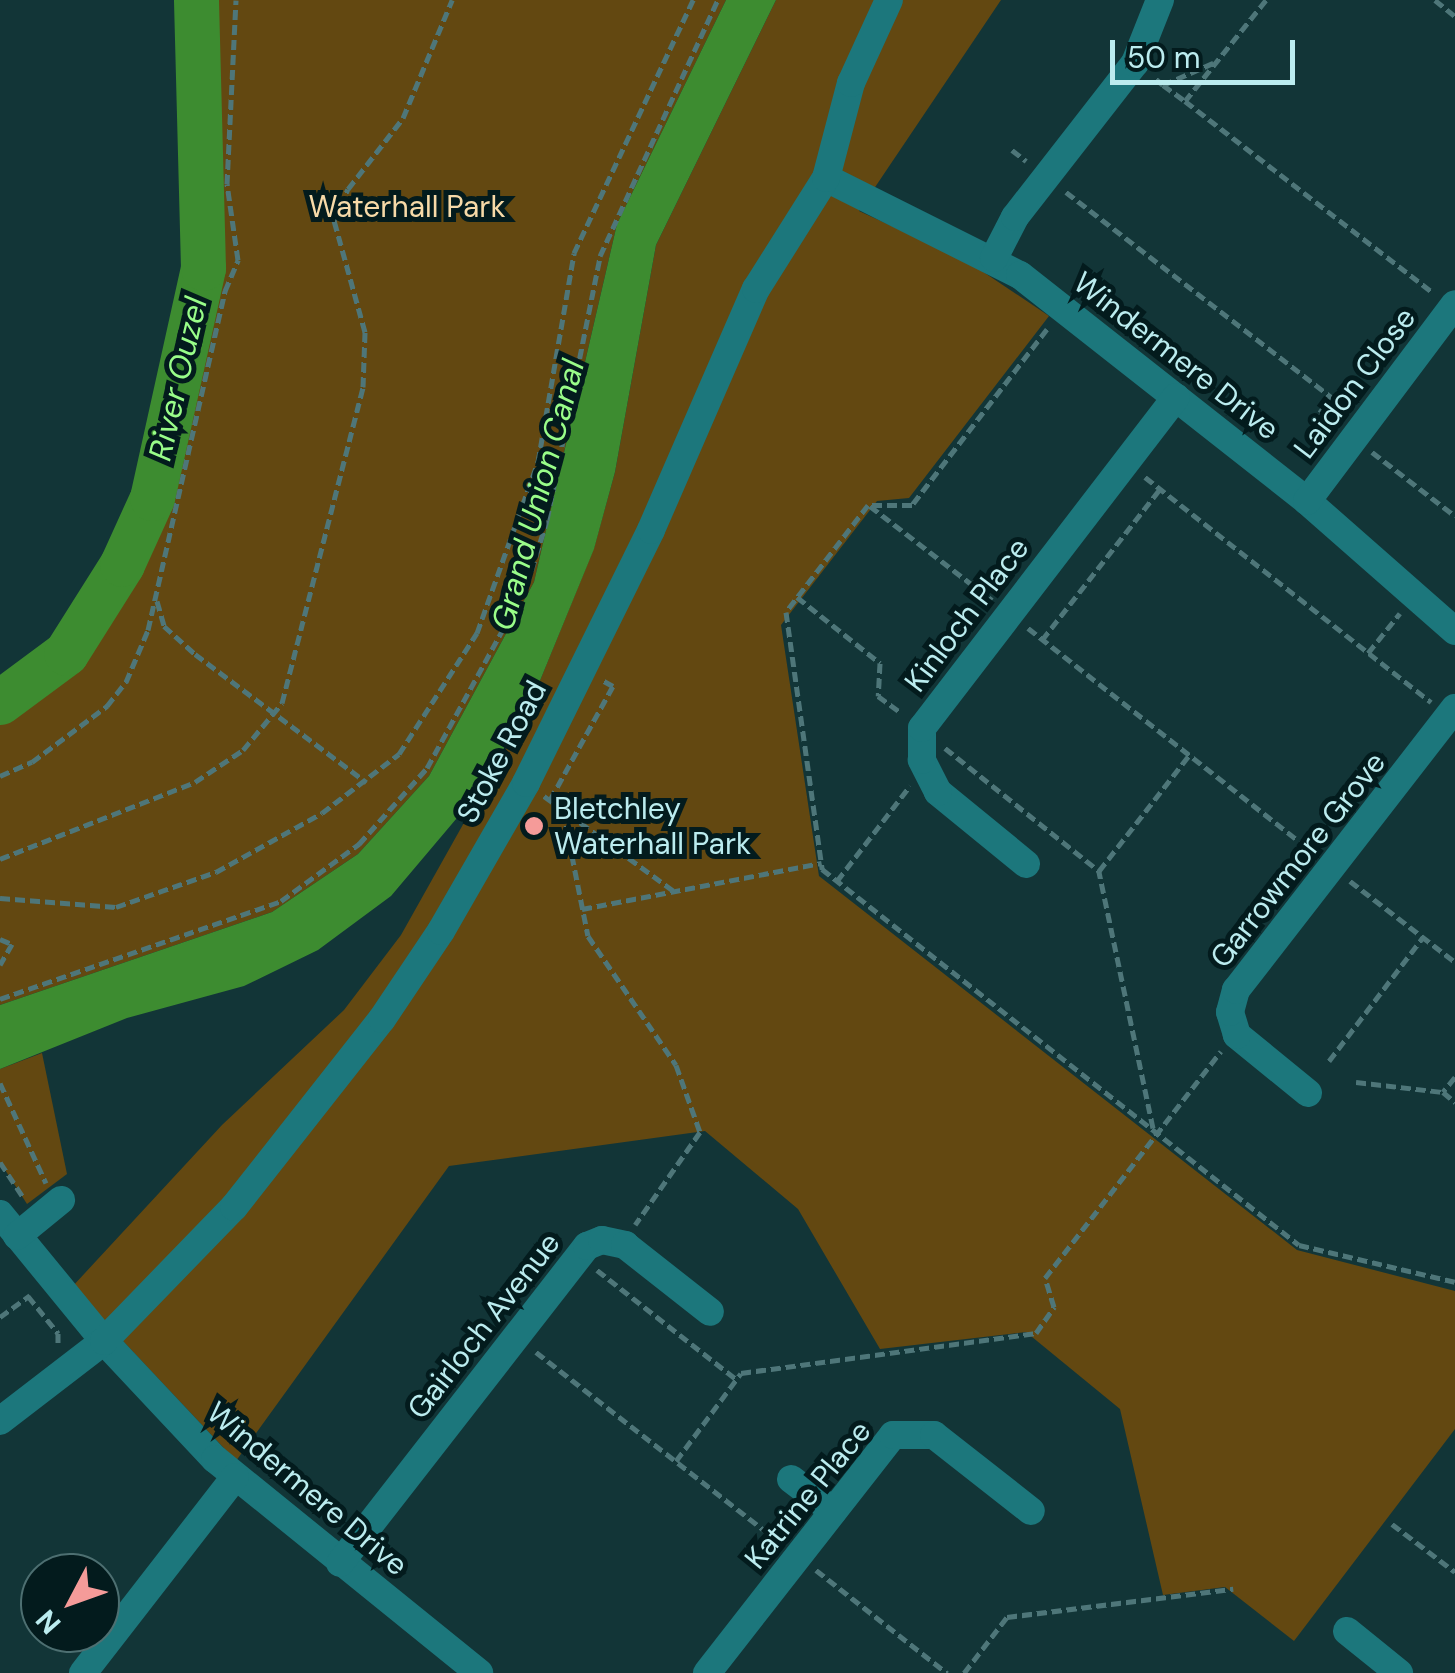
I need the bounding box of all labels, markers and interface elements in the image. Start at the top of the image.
scale bar [1115,20,1300,82]
text: 50 m [1127,38,1201,77]
park label: Waterhall Park [308,189,506,225]
street label: Windermere Drive [1066,265,1286,447]
water label: River Ouzel [141,294,215,464]
street label: Laidon Close [1287,301,1423,465]
water label: Grand Union Canal [483,355,593,635]
street label: Kinloch Place [897,531,1037,699]
street label: Stoke Road [450,675,554,829]
street label: Garrowmore Grove [1203,745,1393,975]
place label: Bletchley Waterhall Park [554,791,751,862]
marker: Bletchley Waterhall Park [523,815,545,837]
street label: Gairloch Avenue [400,1226,568,1426]
street label: Windermere Drive [199,1395,415,1583]
street label: Katrine Place [737,1414,879,1576]
north arrow [20,1553,120,1653]
text: N [28,1602,69,1642]

